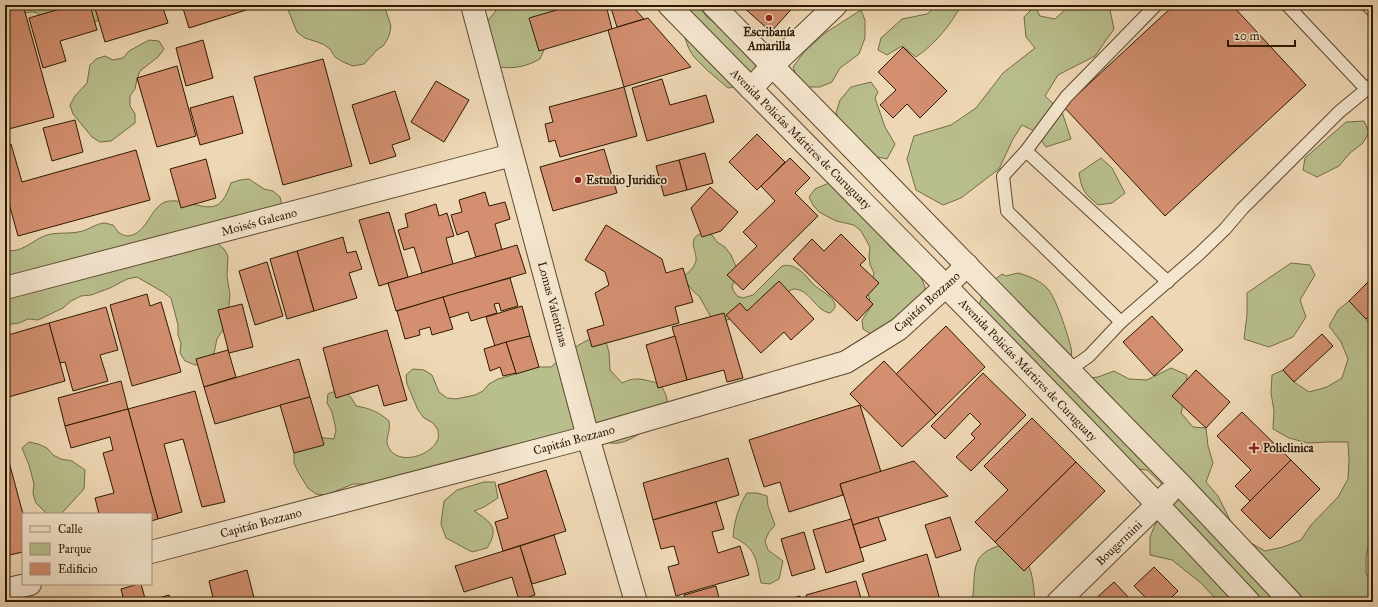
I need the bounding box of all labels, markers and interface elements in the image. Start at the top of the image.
marker: Escribanía Amarilla [764,13,774,23]
scale bar [1228,22,1295,48]
place label: Escribanía Amarilla [743,25,796,53]
text: 20 m [1234,29,1260,43]
street label: Avenida Policías Mártires de Curuguaty [726,65,875,213]
place label: Estudio Juridico [586,173,667,188]
marker: Estudio Juridico [573,175,583,185]
street label: Moisés Galeano [220,205,298,239]
street label: Lomas Valentinas [535,260,571,348]
street label: Capitán Bozzano [891,269,963,335]
street label: Avenida Policías Mártires de Curuguaty [954,295,1100,445]
street label: Capitán Bozzano [532,422,616,458]
place label: Policlinica [1263,441,1315,455]
marker: Policlinica [1248,442,1260,454]
street label: Capitán Bozzano [219,505,303,541]
legend [22,513,152,585]
street label: Bougermini [1093,517,1146,569]
text: Calle [58,522,83,536]
text: Parque [58,542,91,557]
text: Edificio [58,562,97,576]

